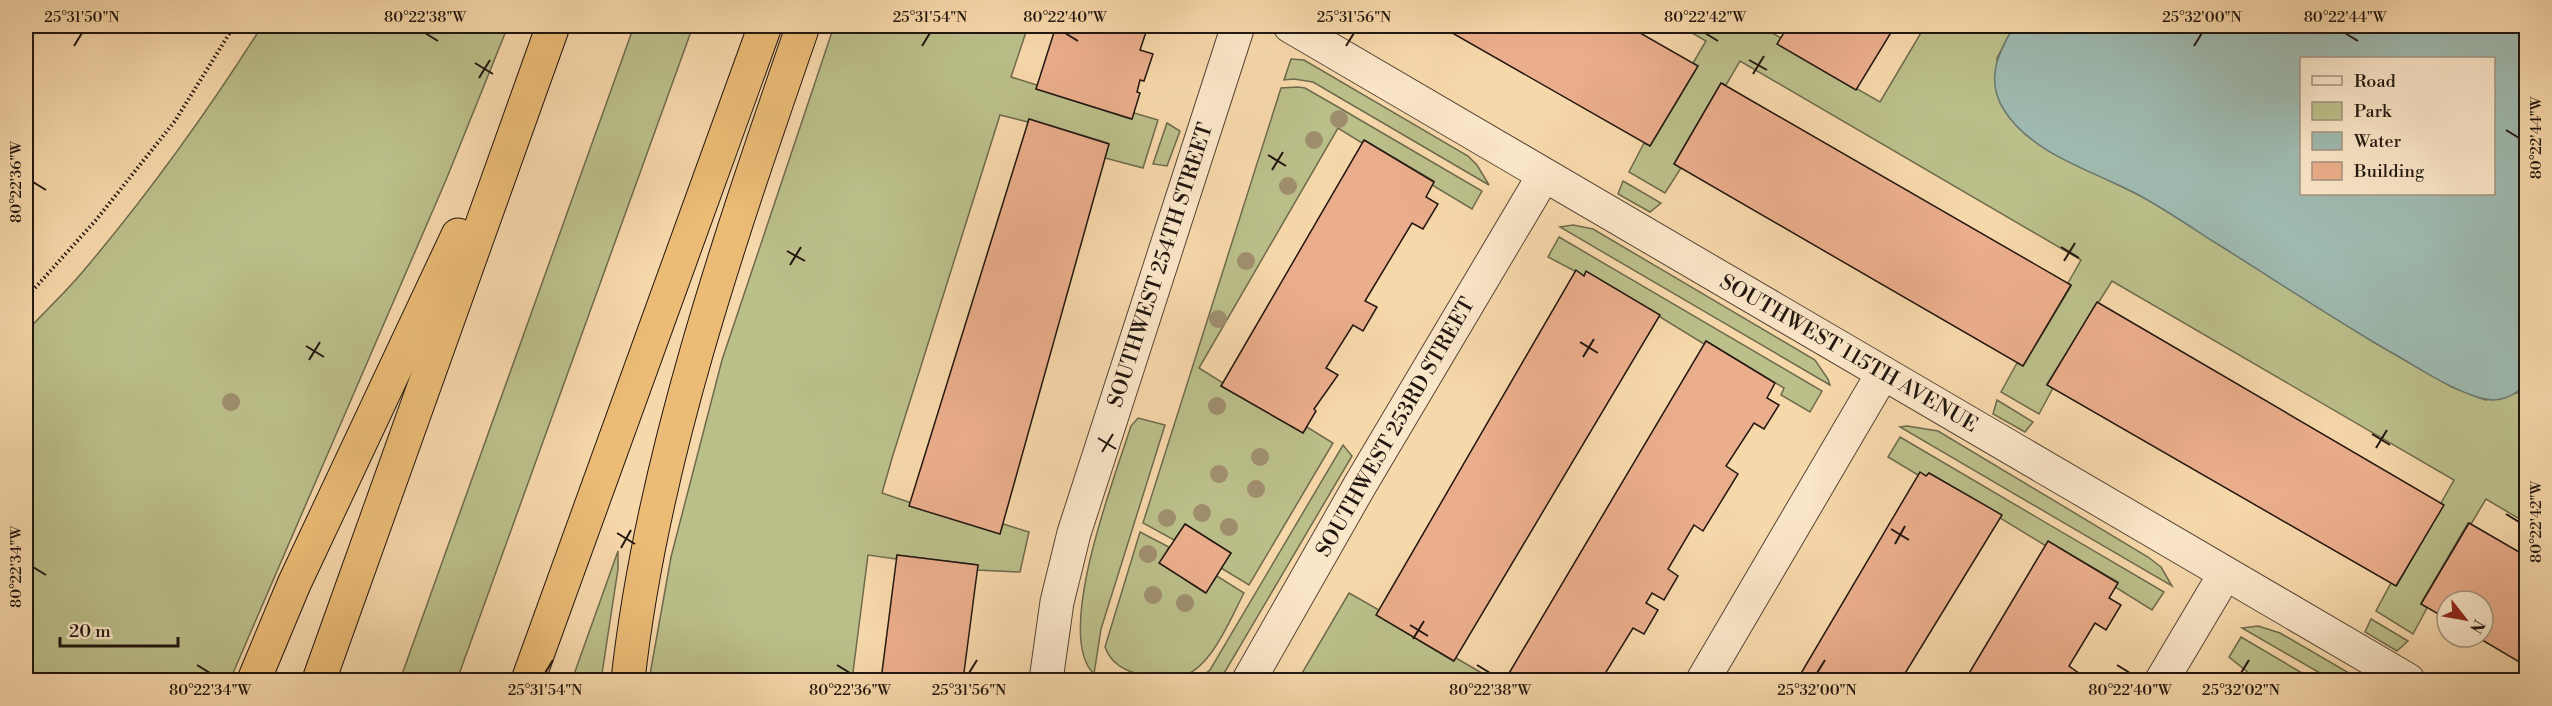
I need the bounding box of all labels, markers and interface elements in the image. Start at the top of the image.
text: 25°31'50"N [44,8,120,27]
text: 80°22'38"W [384,8,466,27]
text: 25°31'54"N [893,8,967,27]
text: 80°22'40"W [1023,8,1107,27]
text: 25°31'56"N [1317,8,1391,27]
text: 80°22'42"W [1664,8,1746,27]
text: 25°32'00"N [2162,8,2242,27]
text: 80°22'44"W [2304,8,2387,27]
legend [2300,57,2495,195]
text: Road [2354,70,2397,93]
text: 80°22'44"W [2527,96,2546,179]
text: Park [2354,100,2393,123]
street label: SOUTHWEST 254TH STREET [1103,120,1219,411]
text: Water [2353,130,2402,153]
text: 80°22'36"W [7,141,26,223]
text: Building [2353,160,2425,183]
street label: SOUTHWEST 115TH AVENUE [1715,269,1982,439]
street label: SOUTHWEST 253RD STREET [1311,293,1481,562]
text: 80°22'42"W [2527,481,2546,563]
text: 80°22'34"W [7,526,26,608]
north arrow [2435,589,2495,649]
scale bar [60,610,178,648]
text: N [2465,616,2489,637]
text: 20 m [69,620,111,643]
text: 80°22'34"W [169,681,251,700]
text: 25°31'54"N [508,681,582,700]
text: 80°22'36"W [809,681,891,700]
text: 25°31'56"N [932,681,1006,700]
text: 80°22'38"W [1449,681,1531,700]
text: 25°32'00"N [1777,681,1857,700]
text: 80°22'40"W [2088,681,2172,700]
text: 25°32'02"N [2202,681,2280,700]

